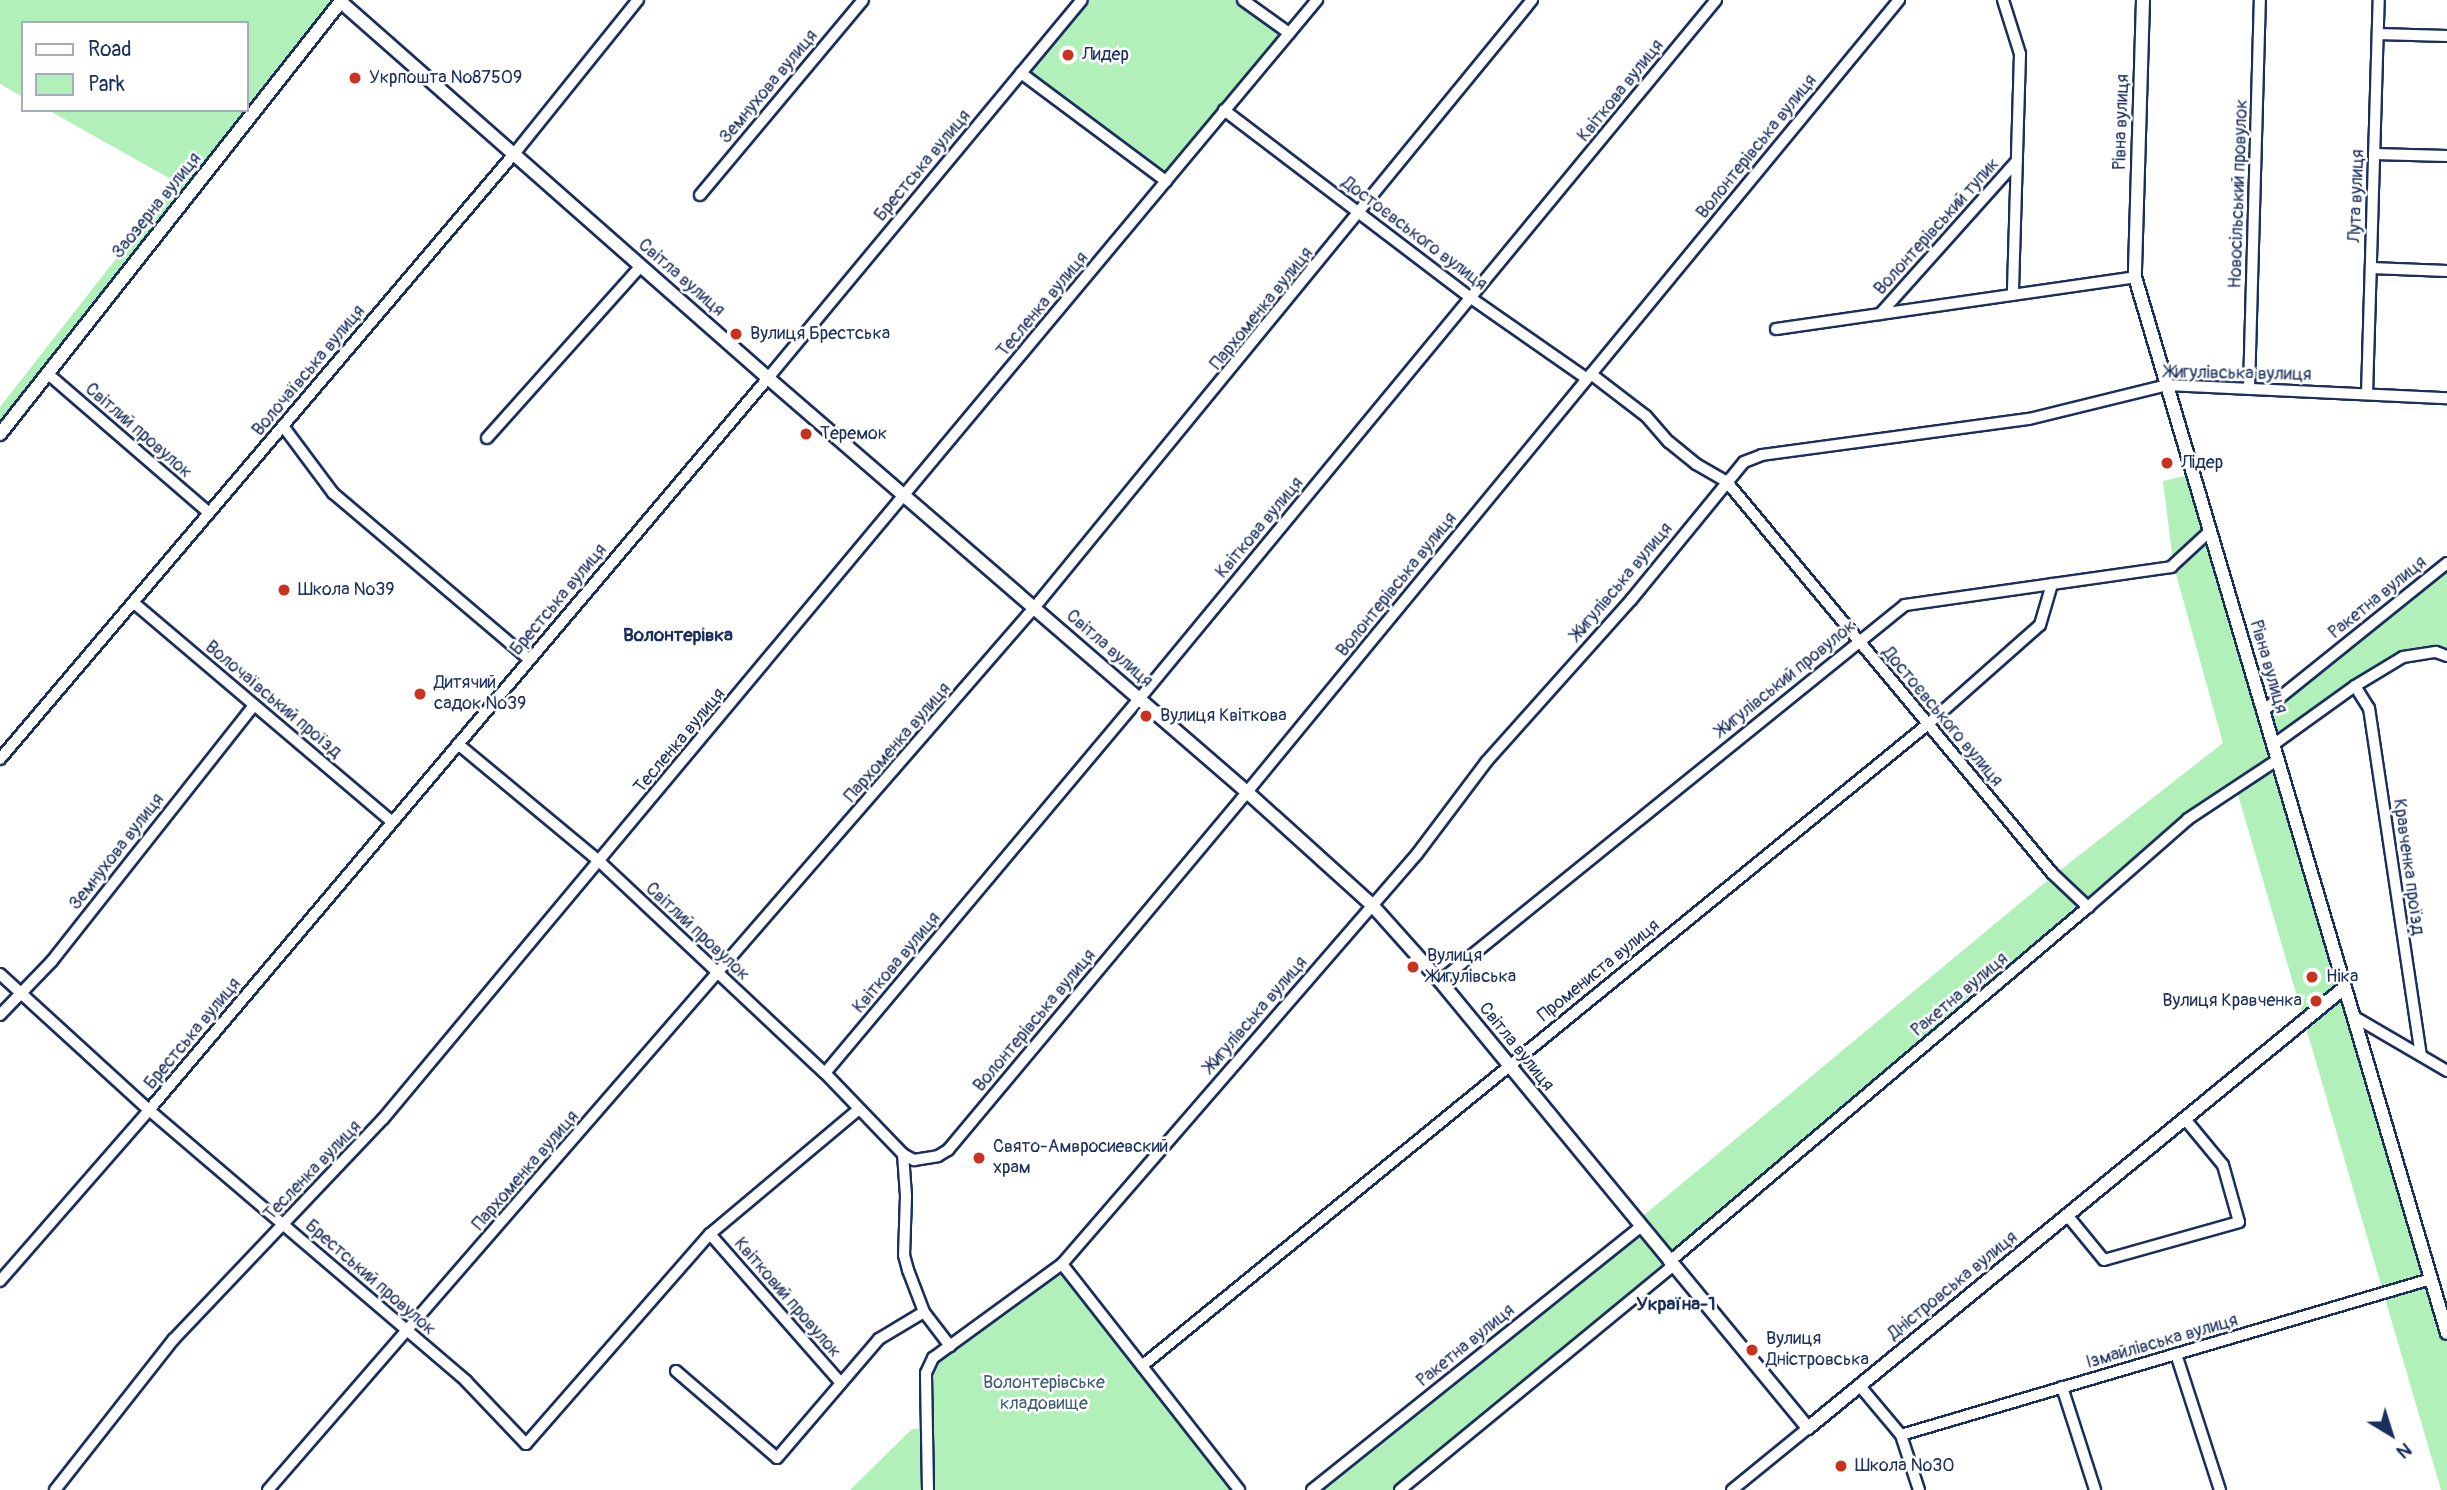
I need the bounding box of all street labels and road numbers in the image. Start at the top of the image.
street label: Земнухова вулиця [715,26,823,148]
street label: Квіткова вулиця [1573,36,1669,146]
street label: Волонтерівська вулиця [1692,71,1822,223]
street label: Рівна вулиця [2110,74,2134,170]
street label: Новосільський провулок [2225,99,2253,289]
street label: Брестська вулиця [870,106,976,226]
street label: Заозерна вулиця [108,149,206,263]
street label: Лута вулиця [2345,149,2369,243]
street label: Волонтерівський тупик [1870,154,2004,300]
street label: Достоєвського вулиця [1337,172,1491,296]
street label: Світла вулиця [633,235,729,321]
street label: Пархоменка вулиця [1206,243,1318,375]
street label: Тесленка вулиця [993,248,1093,362]
street label: Волочаївська вулиця [248,301,370,441]
street label: Жигулівська вулиця [2164,362,2312,386]
street label: Світлий провулок [80,379,196,483]
street label: Квіткова вулиця [1211,473,1309,583]
street label: Волонтерівська вулиця [1332,509,1462,661]
street label: Жигулівська вулиця [1567,519,1677,645]
street label: Брестська вулиця [506,540,612,660]
street label: Ракетна вулиця [2325,552,2431,644]
street label: Світла вулиця [1061,606,1157,692]
street label: Жигулівський провулок [1712,616,1860,742]
street label: Рівна вулиця [2244,618,2292,716]
street label: Волочаївський проїзд [200,637,346,763]
street label: Достоєвського вулиця [1877,643,2007,791]
street label: Пархоменка вулиця [840,679,956,807]
street label: Тесленка вулиця [630,684,730,798]
street label: Земнухова вулиця [65,789,169,915]
street label: Кравченка проїзд [2388,797,2428,937]
street label: Світлий провулок [640,878,754,986]
street label: Квіткова вулиця [848,908,946,1018]
street label: Промениста вулиця [1534,915,1664,1027]
street label: Волонтерівська вулиця [969,945,1101,1097]
street label: Ракетна вулиця [1907,948,2013,1042]
street label: Жигулівська вулиця [1200,952,1312,1078]
street label: Брестська вулиця [140,974,246,1094]
street label: Світла вулиця [1474,998,1558,1096]
street label: Пархоменка вулиця [468,1107,584,1235]
street label: Тесленка вулиця [260,1117,366,1225]
street label: Брестський провулок [300,1216,440,1340]
street label: Дністровська вулиця [1884,1227,2022,1345]
street label: Квітковий провулок [729,1234,845,1362]
street label: Ракетна вулиця [1413,1300,1519,1392]
street label: Ізмайлівська вулиця [2084,1310,2240,1374]

